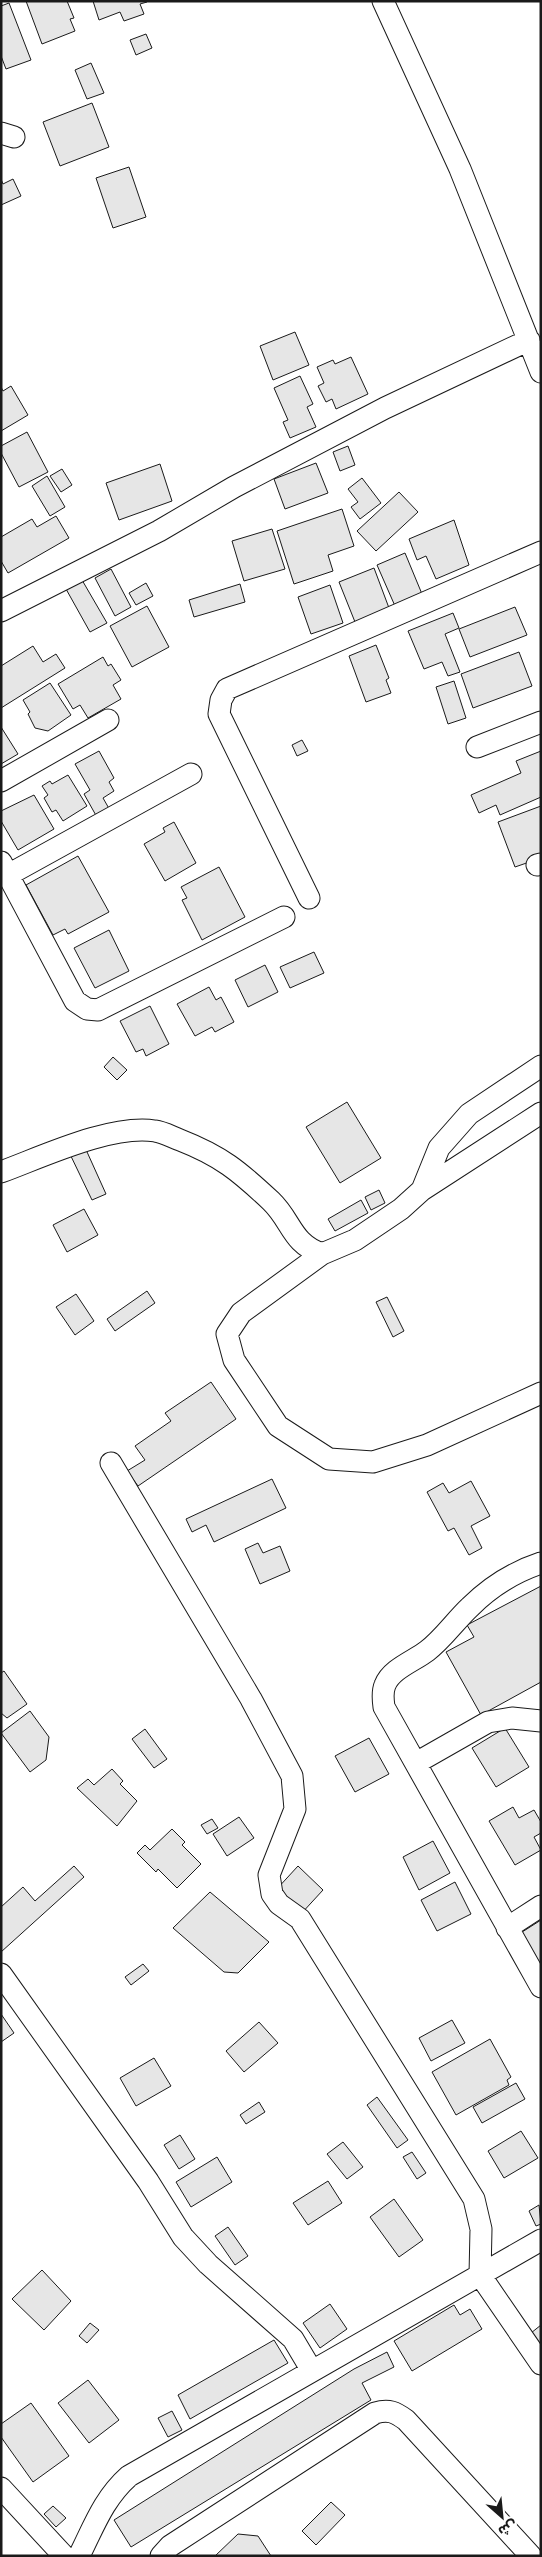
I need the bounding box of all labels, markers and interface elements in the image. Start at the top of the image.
north arrow [477,2492,527,2542]
text: ش [495,2516,520,2540]

